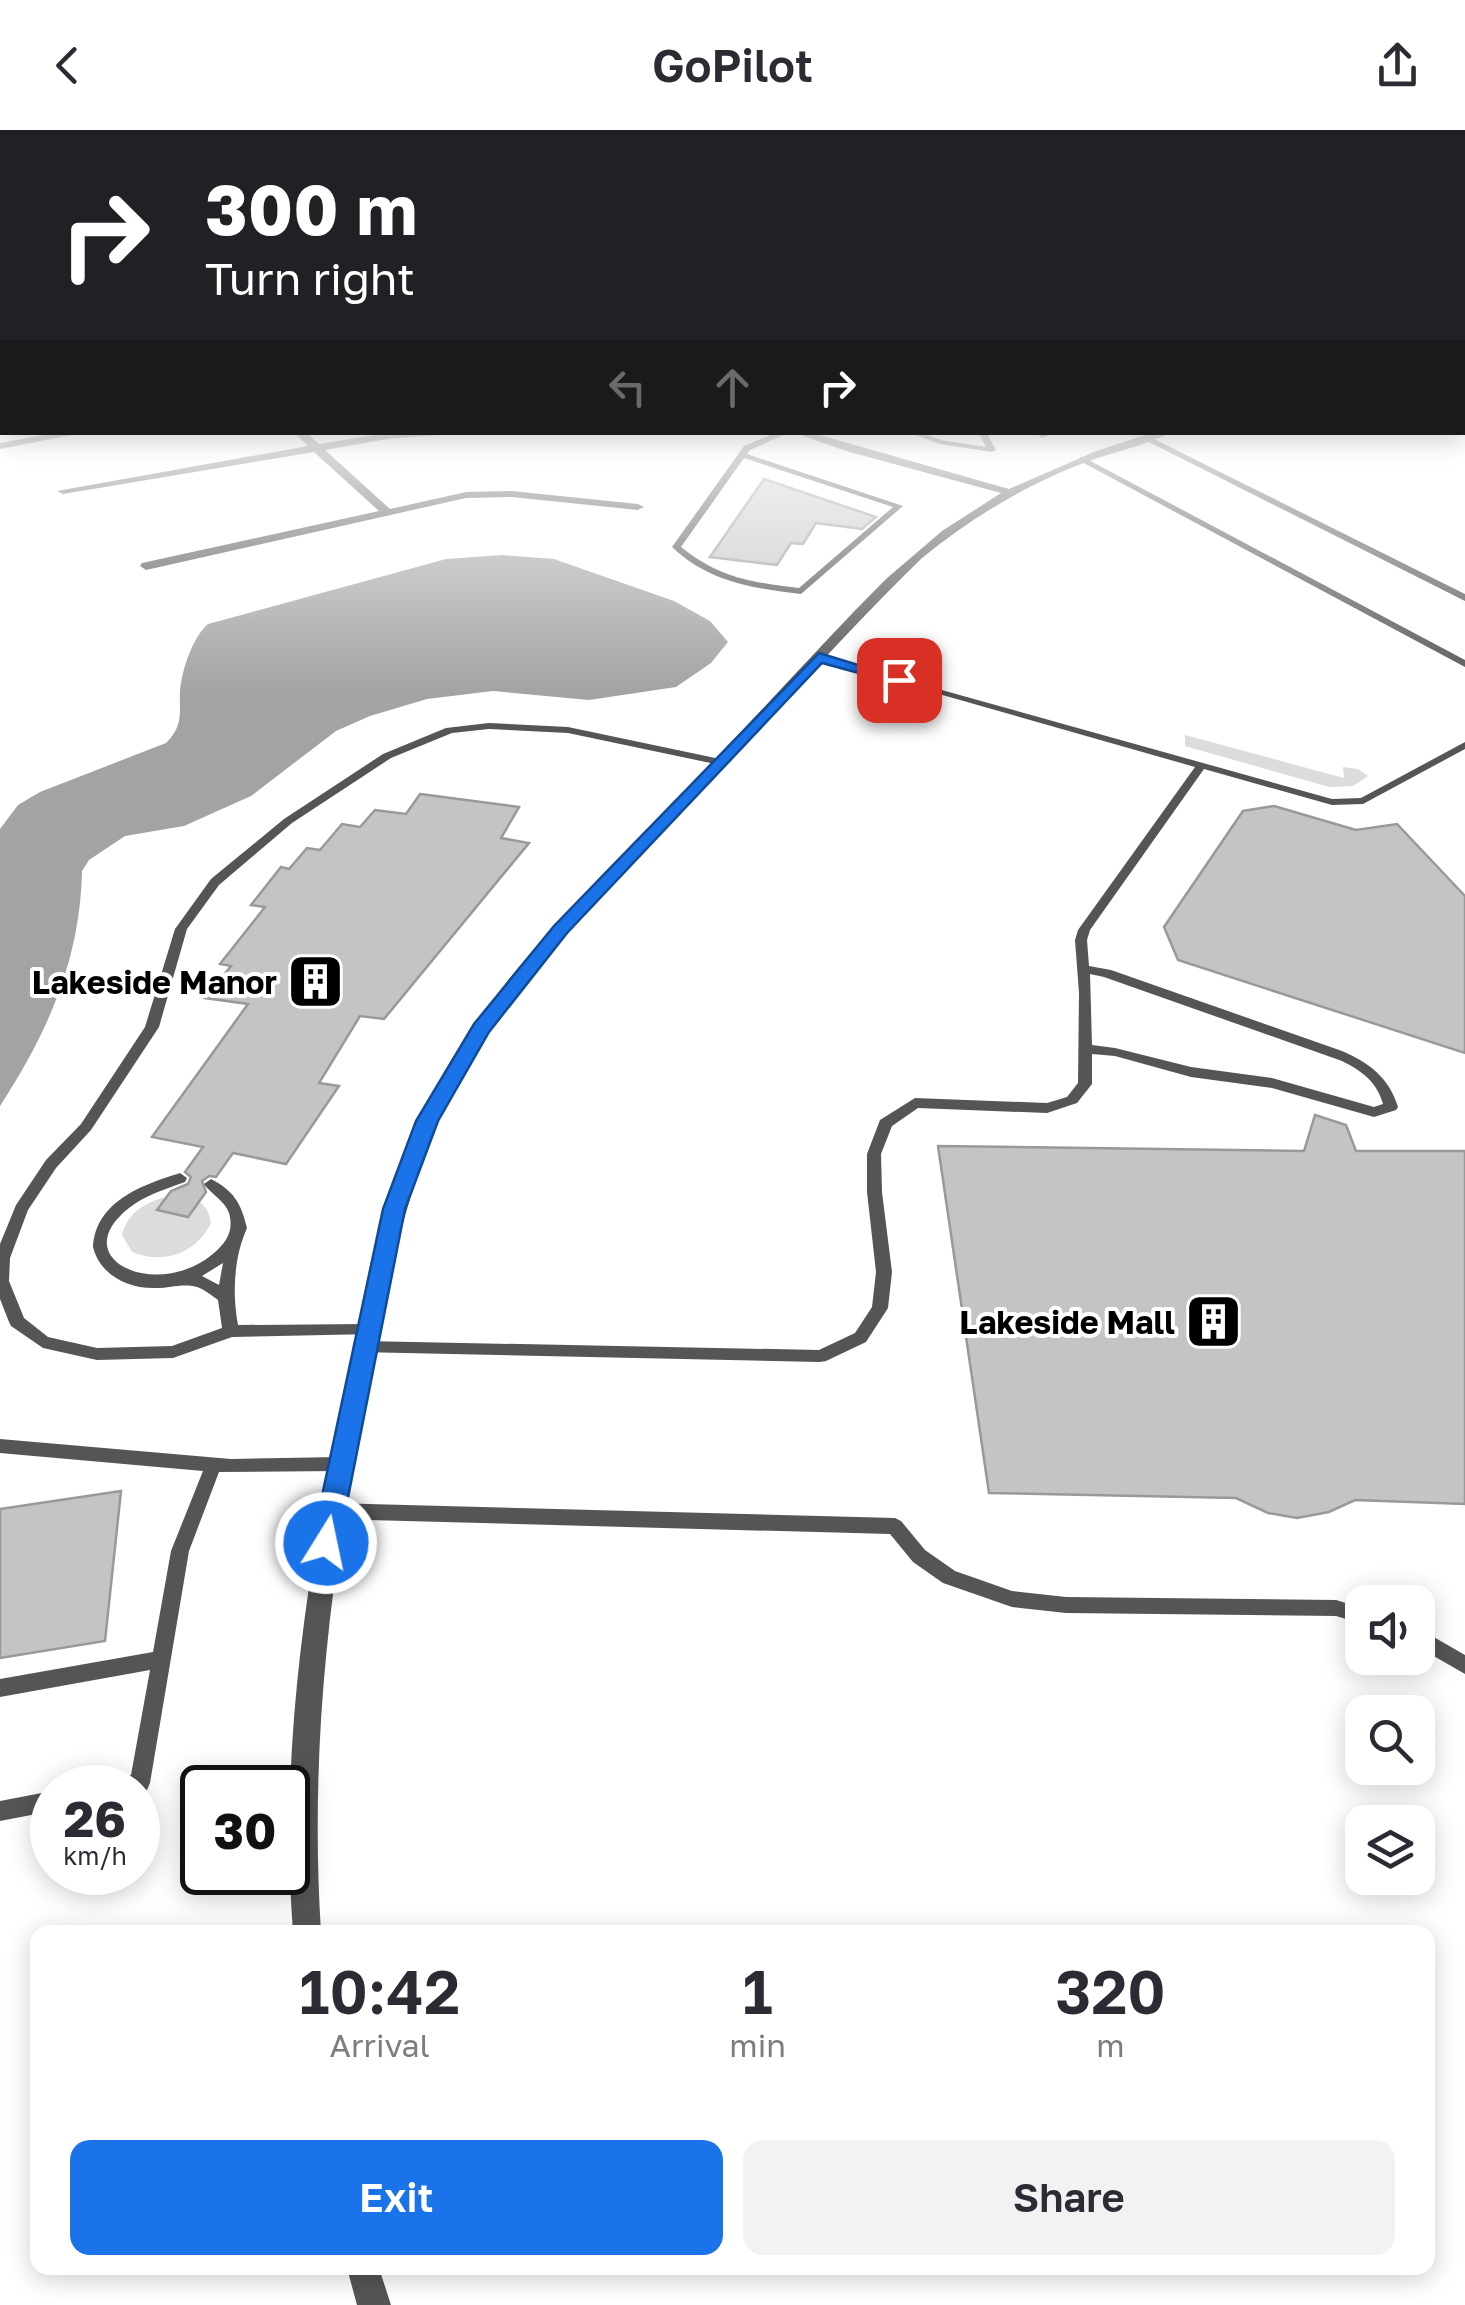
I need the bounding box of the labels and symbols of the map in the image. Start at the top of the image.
pin [857,638,942,723]
building icon: Lakeside Manor [286,952,346,1012]
place label: Lakeside Manor [32,963,277,1001]
building icon: Lakeside Mall [1184,1292,1244,1352]
place label: Lakeside Mall [959,1303,1175,1341]
position arrow [274,1491,378,1595]
speed limit sign: 30 [180,1765,310,1895]

